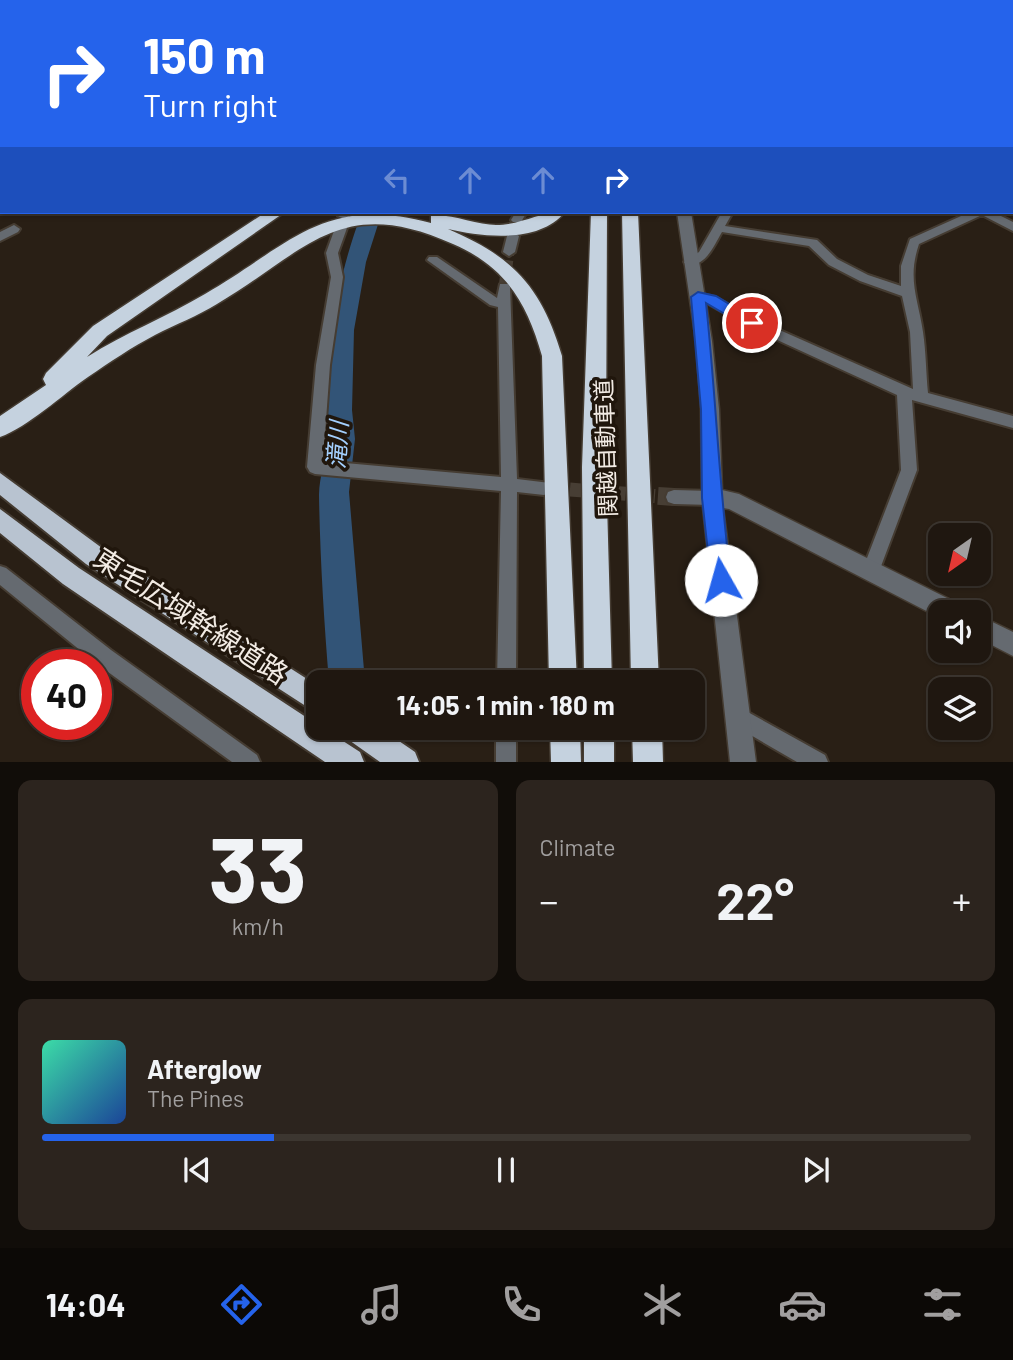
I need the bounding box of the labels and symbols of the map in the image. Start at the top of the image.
pin [722,293,782,353]
street label: 関越自動車道 [589,379,621,517]
water label: 滝川 [320,417,353,470]
north arrow [928,523,990,586]
street label: 東毛広域幹線道路 [88,540,295,690]
position arrow [684,543,758,617]
speed limit sign: 40 [21,649,112,740]

